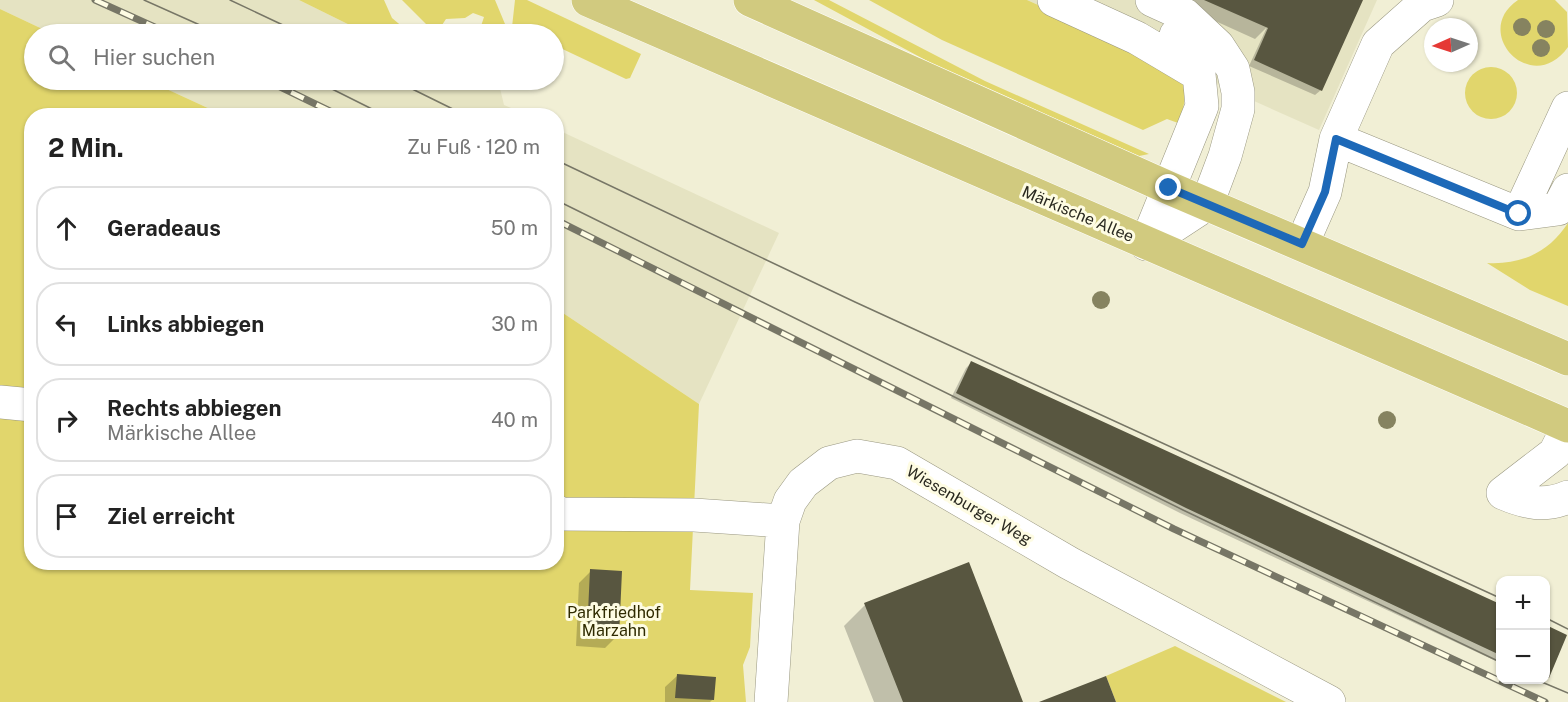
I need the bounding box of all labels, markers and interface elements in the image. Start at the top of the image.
north arrow [1424,18,1478,72]
search box [24,24,564,90]
icon: search [45,41,78,74]
text: Hier suchen [93,44,215,70]
text: 2 Min. [48,132,124,163]
text: Zu Fuß · 120 m [407,135,540,159]
route end [1155,174,1181,200]
street label: Märkische Allee [1019,182,1137,246]
route start [1505,200,1531,226]
icon: ahead [50,212,83,245]
text: Geradeaus [107,215,221,241]
text: 50 m [491,216,538,240]
icon: left [50,308,83,341]
text: Links abbiegen [107,311,264,337]
text: 30 m [491,312,538,336]
text: Rechts abbiegen [107,395,282,421]
icon: right [50,404,83,437]
text: 40 m [491,408,538,432]
text: Märkische Allee [107,421,256,445]
street label: Wiesenburger Weg [903,461,1035,549]
icon: arrive [50,500,83,533]
text: Ziel erreicht [107,503,235,529]
map controls [1496,576,1550,684]
button: + [1496,576,1550,630]
park label: Parkfriedhof Marzahn [567,603,661,640]
button: − [1496,630,1550,684]

